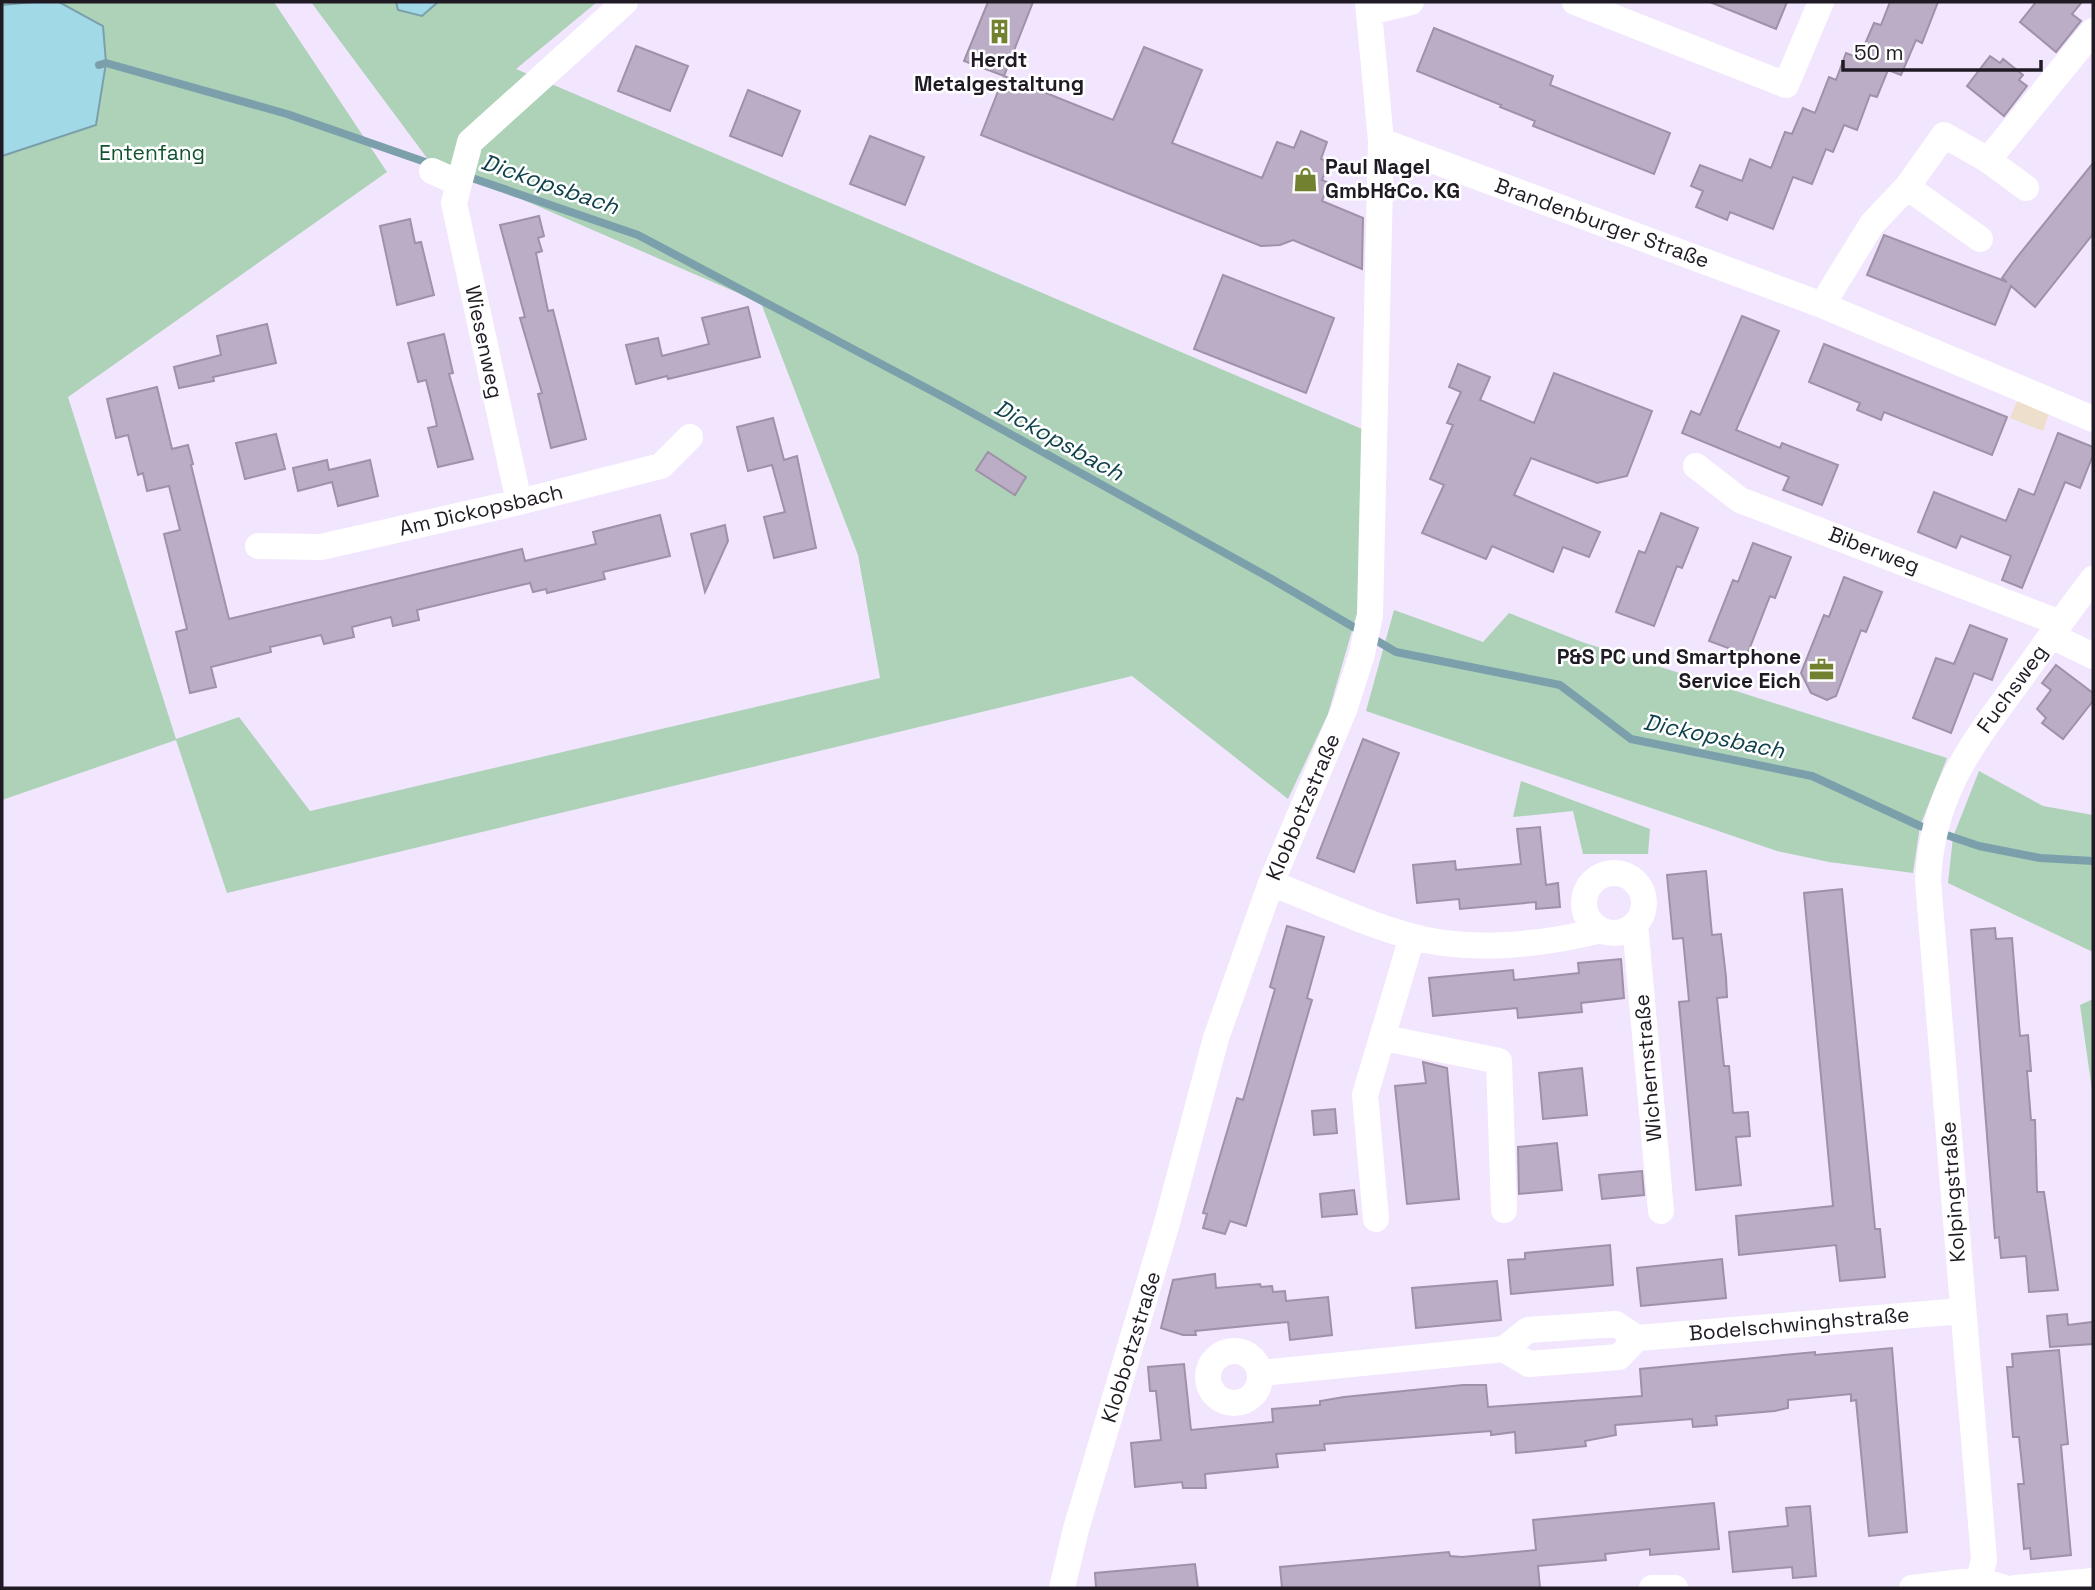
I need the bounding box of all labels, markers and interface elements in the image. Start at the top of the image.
building icon: Herdt Metalgestaltung [985,17,1013,45]
scale bar [1843,28,2041,72]
text: 50 m [1854,39,1904,66]
place label: Herdt Metalgestaltung [914,46,1084,97]
park label: Entenfang [99,139,205,166]
water label: Dickopsbach [477,147,623,222]
place label: Paul Nagel GmbH&Co. KG [1325,153,1460,204]
shop icon: Paul Nagel GmbH&Co. KG [1291,165,1319,193]
street label: Brandenburger Straße [1491,171,1713,274]
street label: Wiesenweg [459,283,510,401]
water label: Dickopsbach [989,392,1130,488]
street label: Am Dickopsbach [396,478,565,541]
street label: Biberweg [1825,520,1924,579]
street label: Fuchsweg [1970,639,2053,738]
place label: P&S PC und Smartphone Service Eich [1557,643,1801,694]
office icon: P&S PC und Smartphone Service Eich [1807,655,1835,683]
water label: Dickopsbach [1641,706,1788,766]
street label: Klobbotzstraße [1259,729,1346,884]
street label: Wichernstraße [1628,993,1667,1143]
street label: Kolpingstraße [1934,1121,1971,1263]
street label: Klobbotzstraße [1095,1268,1166,1426]
street label: Bodelschwinghstraße [1688,1300,1910,1347]

